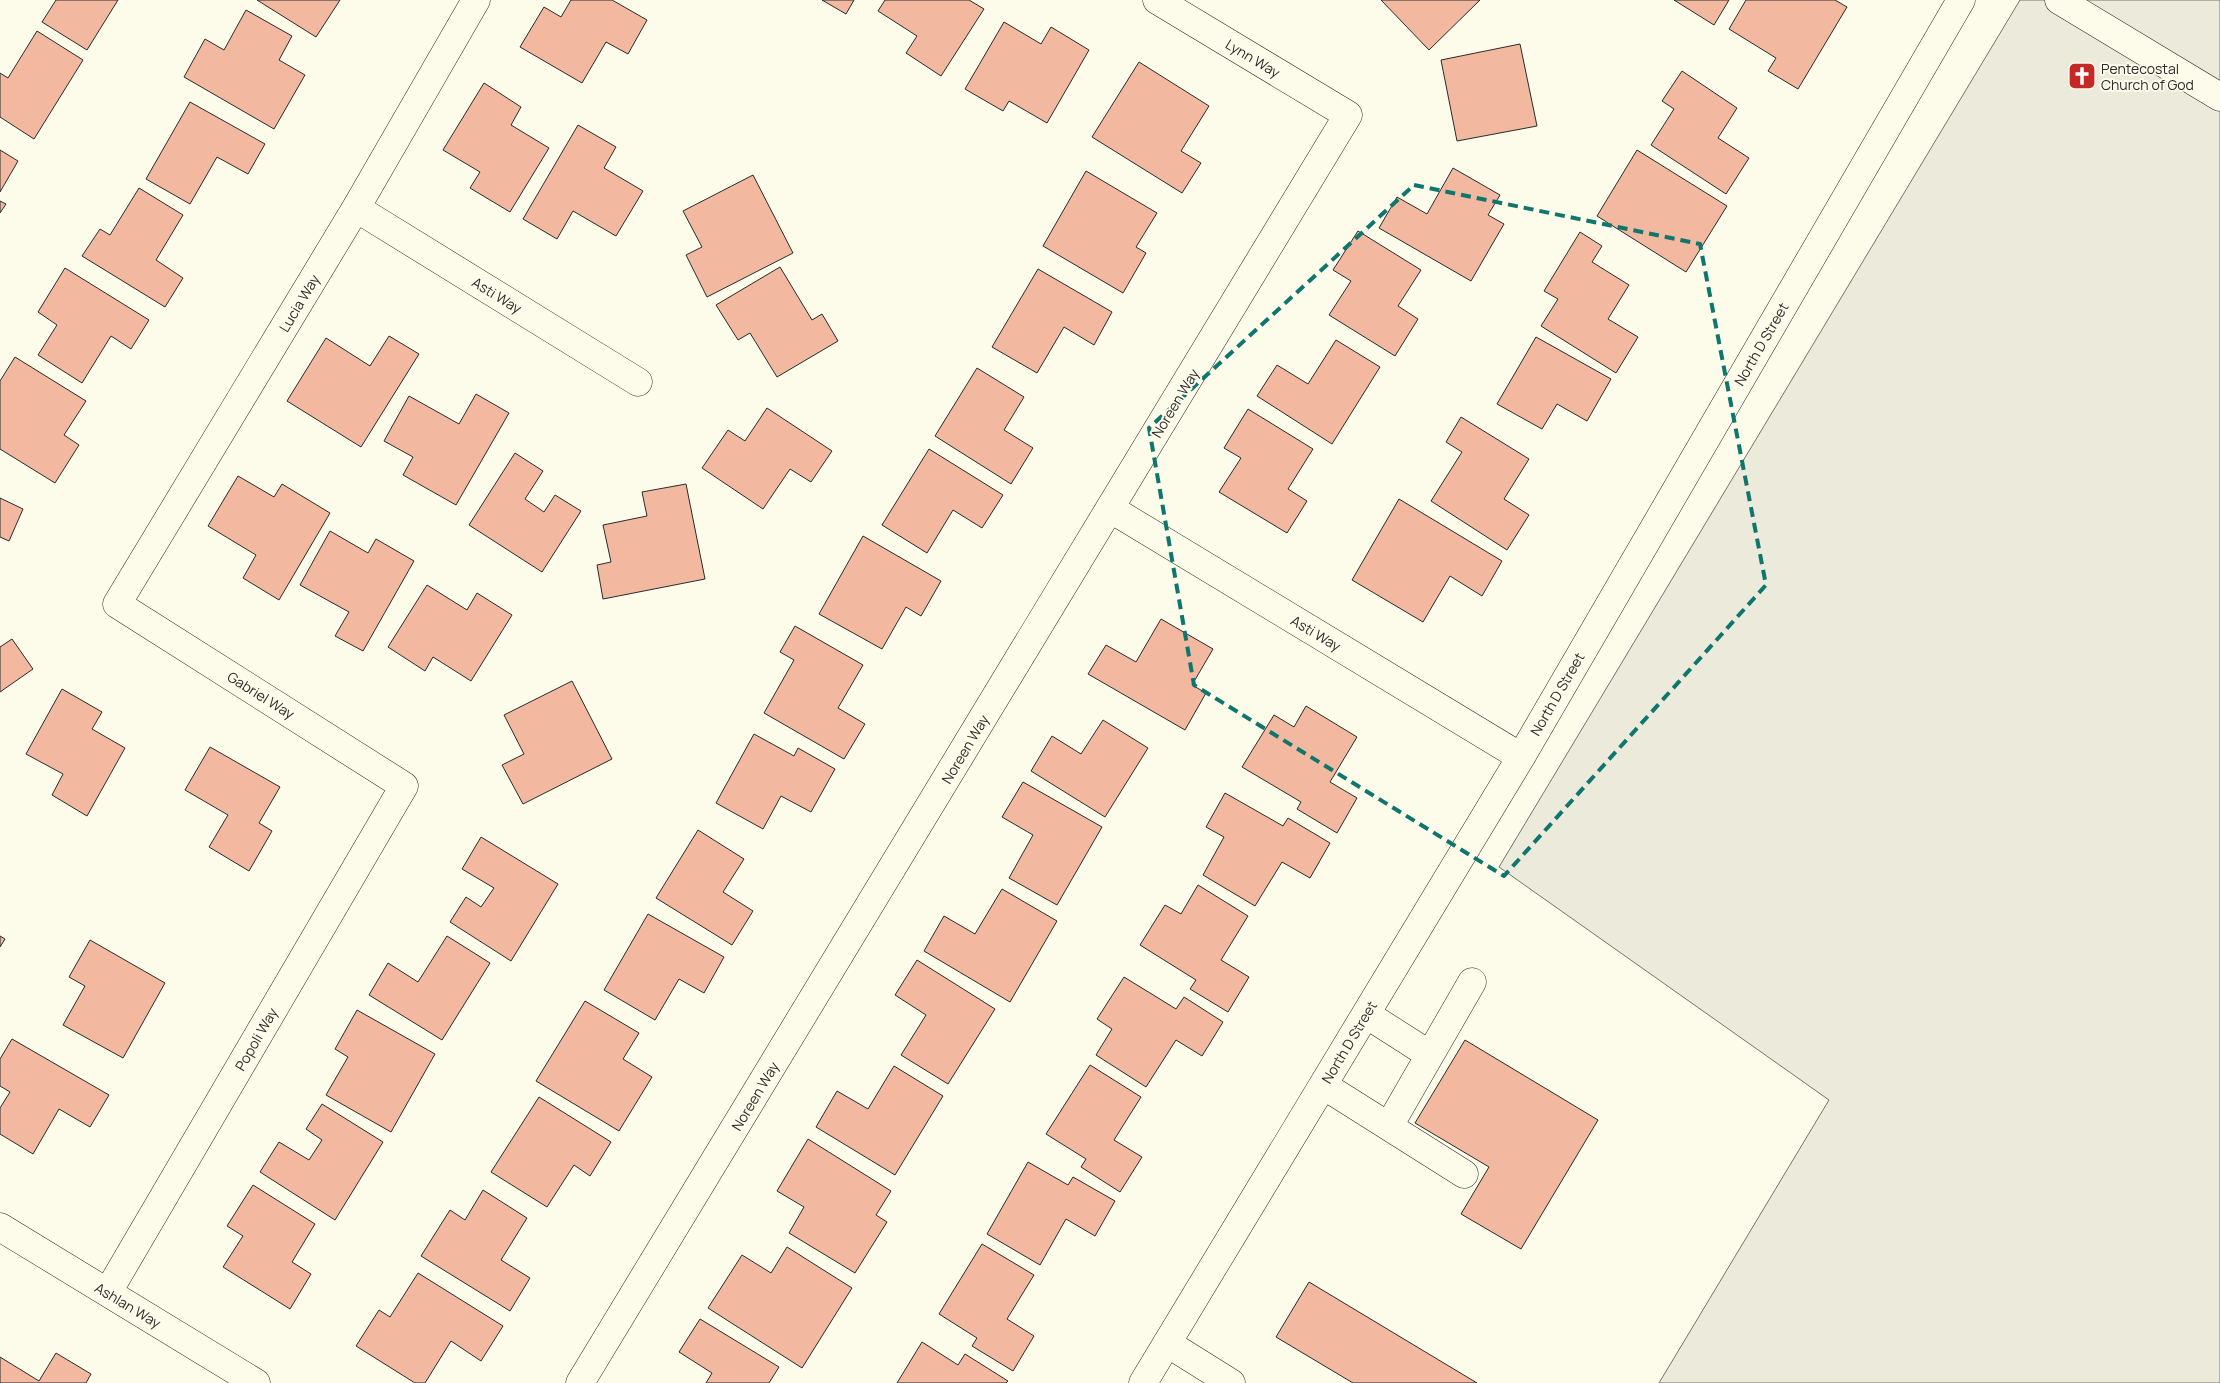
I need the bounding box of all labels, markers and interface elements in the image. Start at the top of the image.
street label: Lynn Way [1222,34,1284,82]
place label: Pentecostal Church of God [2101,59,2194,94]
church icon: Pentecostal Church of God [2067,61,2097,91]
street label: Lucia Way [274,270,324,335]
street label: Asti Way [469,272,526,318]
street label: North D Street [1730,299,1793,389]
street label: Noreen Way [1147,364,1203,441]
street label: Asti Way [1287,611,1345,656]
street label: North D Street [1526,649,1589,739]
street label: Gabriel Way [224,667,299,723]
street label: Noreen Way [937,710,993,787]
street label: North D Street [1317,997,1381,1087]
street label: Popoli Way [230,1003,282,1074]
street label: Noreen Way [727,1057,783,1134]
street label: Ashlan Way [91,1278,165,1332]

